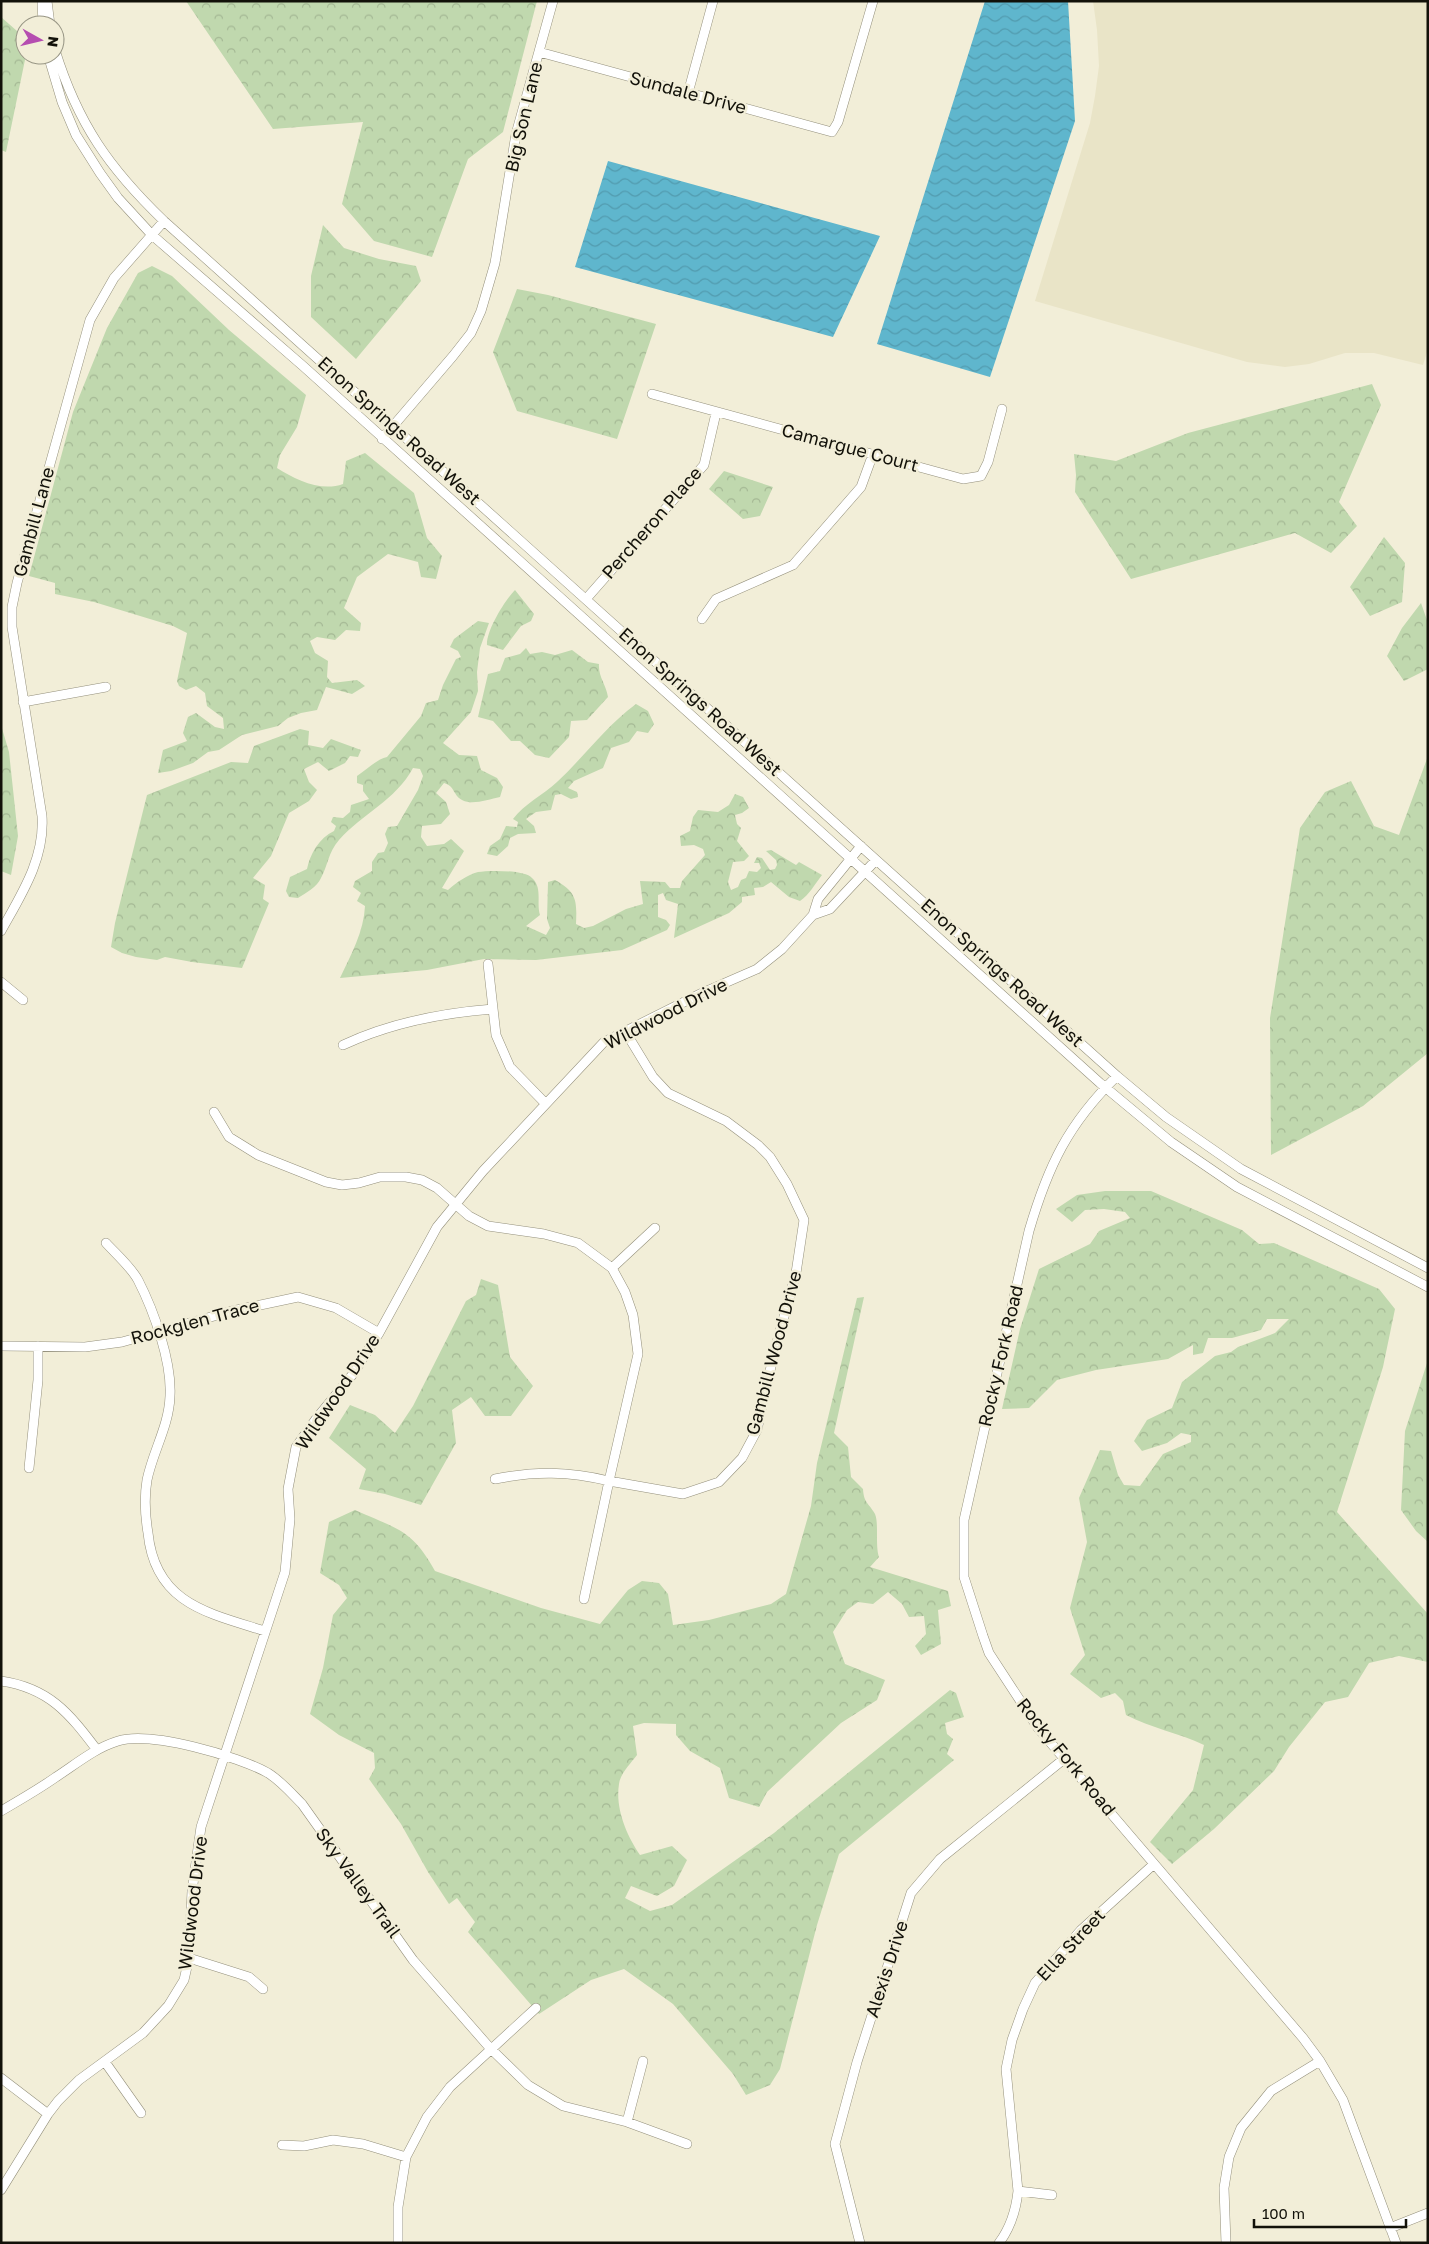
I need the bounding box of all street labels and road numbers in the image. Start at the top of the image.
street label: Big Son Lane [500,60,546,174]
street label: Sundale Drive [628,66,749,118]
street label: Enon Springs Road West [314,351,486,509]
street label: Camargue Court [779,418,921,476]
street label: Percheron Place [597,462,706,583]
street label: Gambill Lane [8,464,58,579]
street label: Enon Springs Road West [615,622,787,780]
street label: Enon Springs Road West [917,893,1089,1051]
street label: Wildwood Drive [600,973,731,1054]
street label: Gambill Wood Drive [741,1268,806,1437]
street label: Rocky Fork Road [973,1283,1027,1429]
street label: Rockglen Trace [128,1293,261,1349]
street label: Wildwood Drive [290,1329,384,1454]
street label: Rocky Fork Road [1013,1693,1121,1820]
street label: Sky Valley Trail [311,1823,406,1942]
street label: Wildwood Drive [173,1835,211,1971]
street label: Ella Street [1031,1904,1109,1985]
street label: Alexis Drive [860,1917,912,2020]

